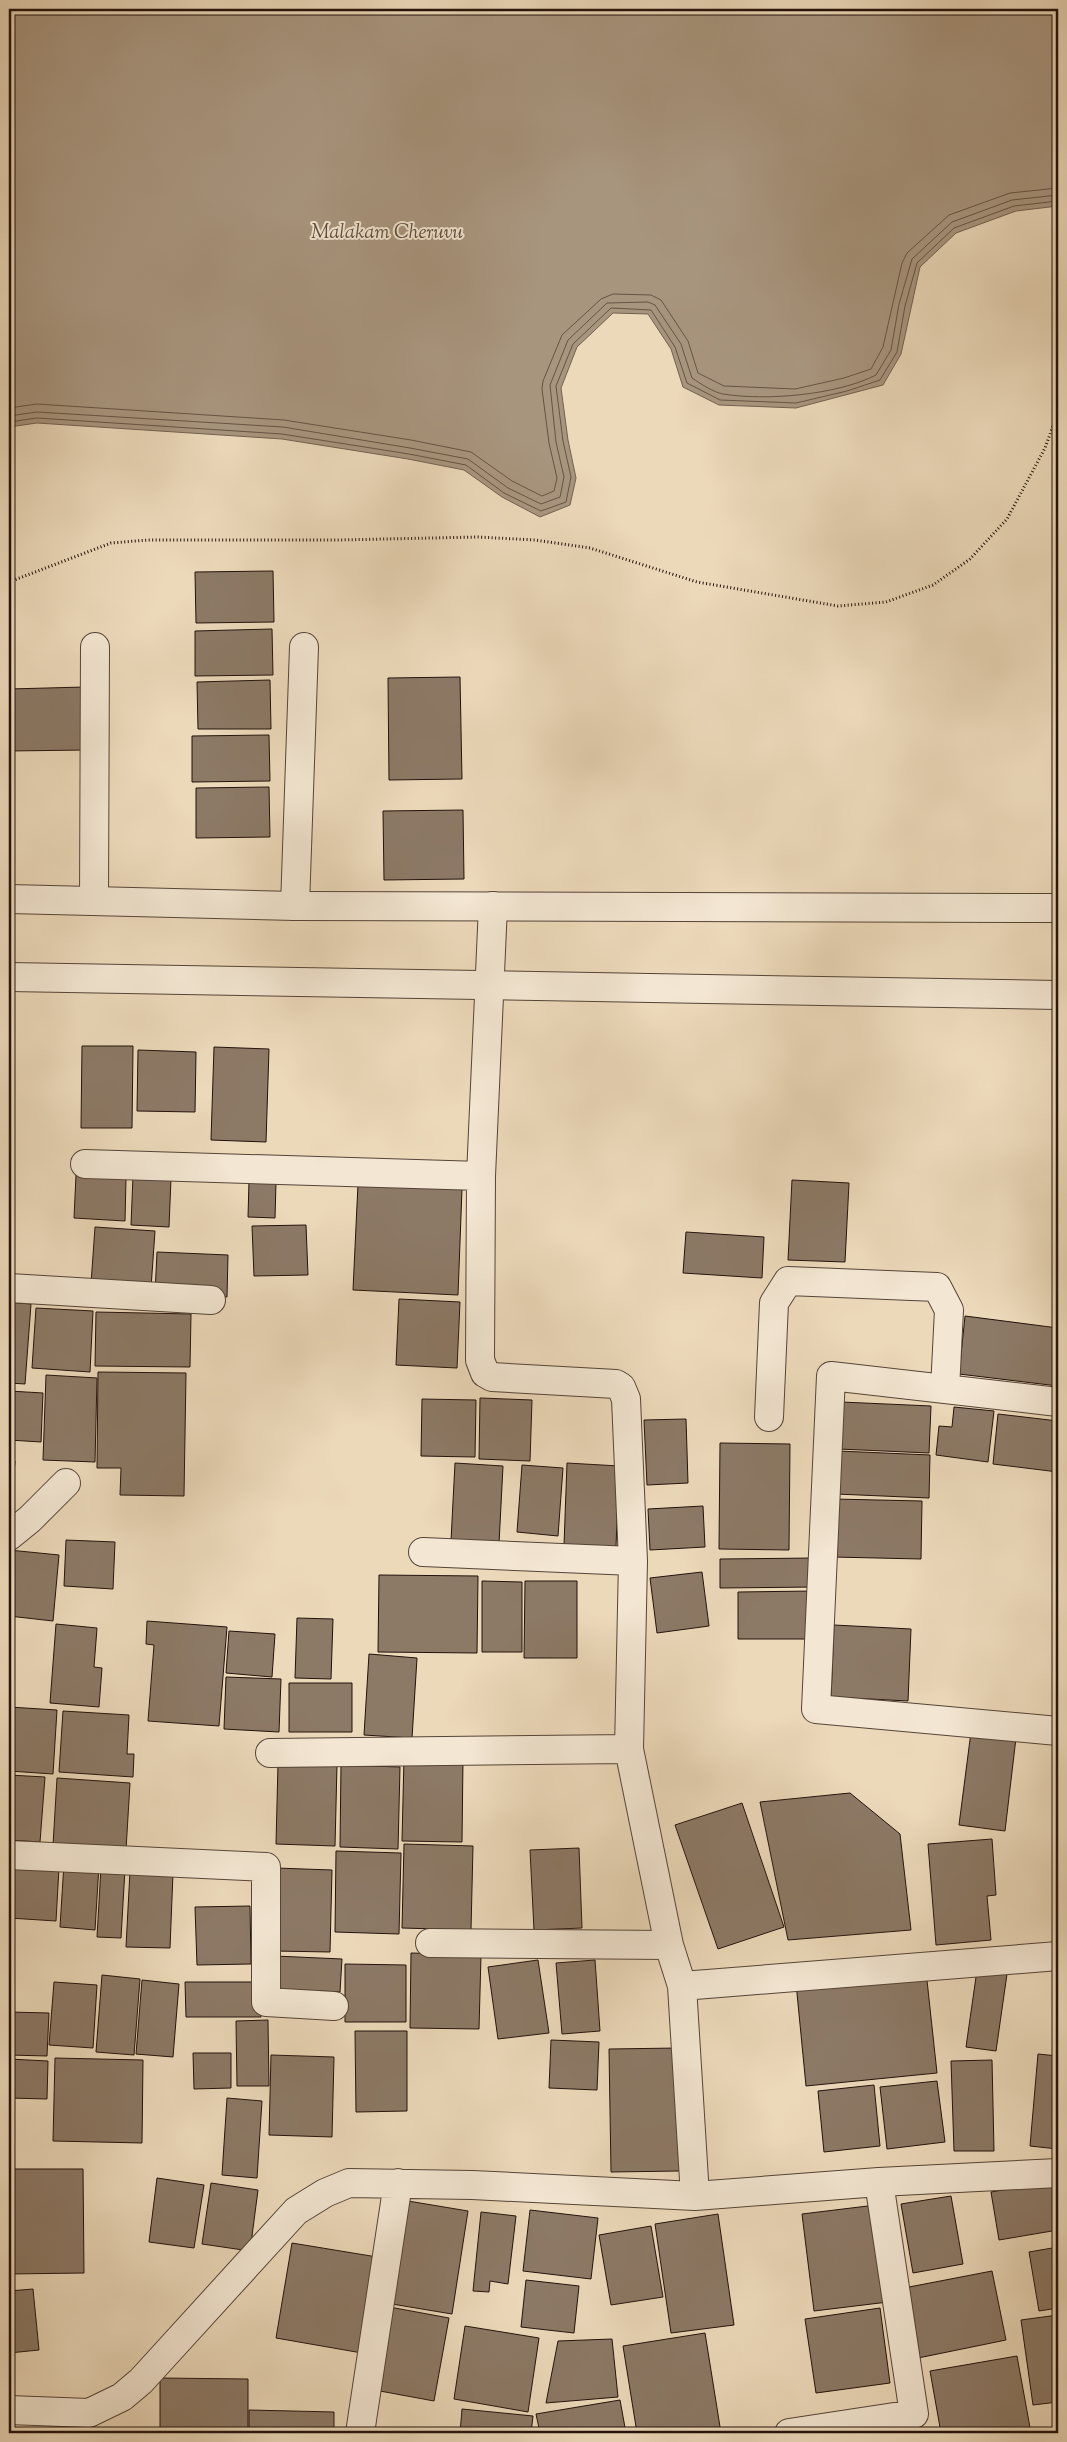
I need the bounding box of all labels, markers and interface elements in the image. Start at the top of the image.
water label: Malakam Cheruvu [311,219,463,248]

